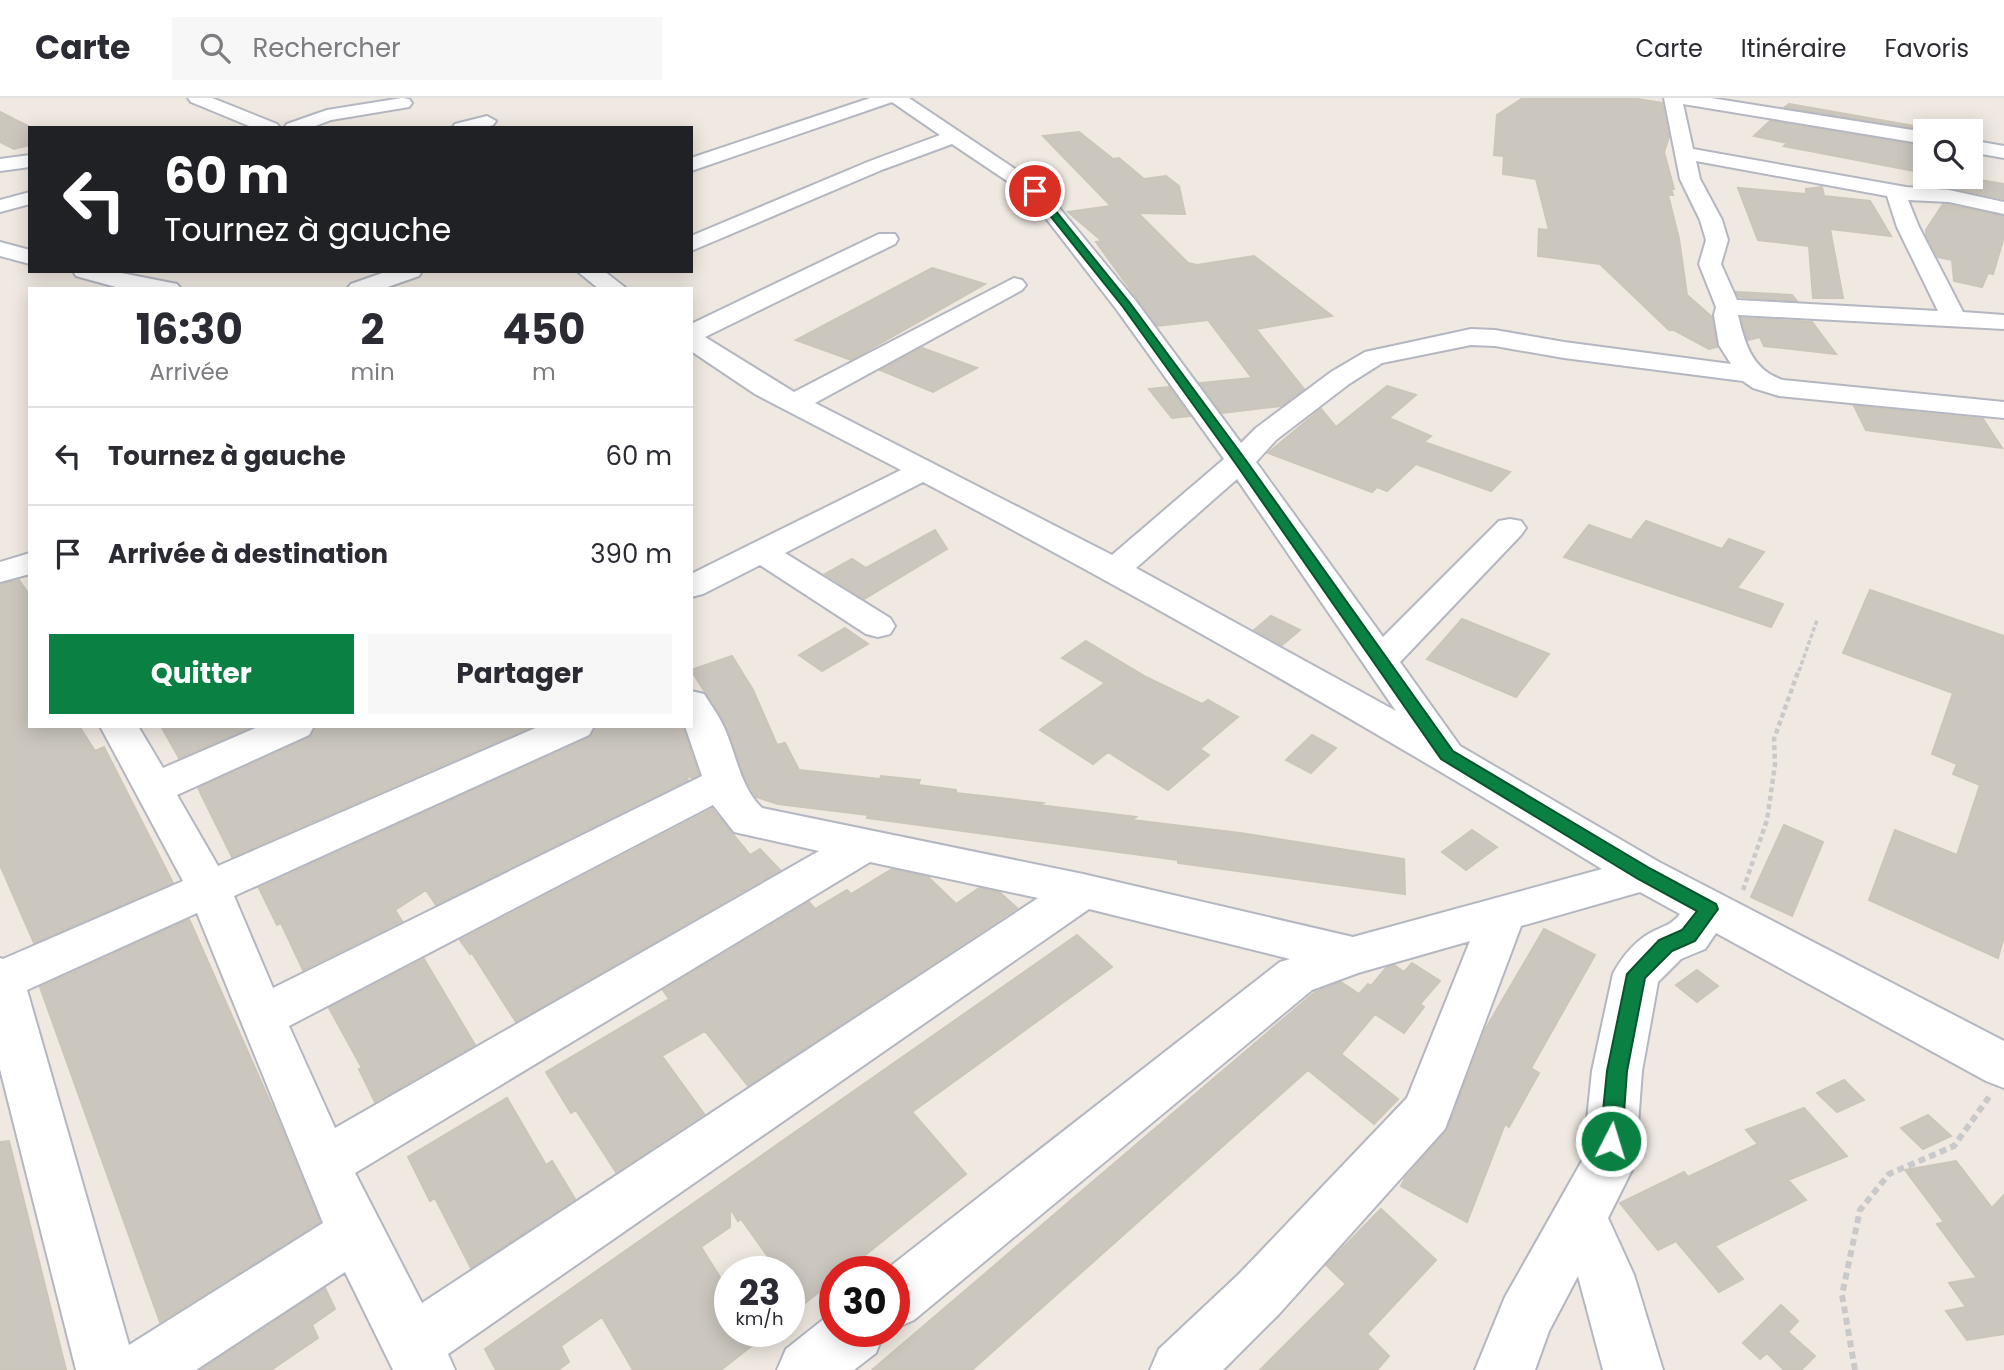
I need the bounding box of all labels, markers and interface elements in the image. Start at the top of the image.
search box [172,17,662,80]
text: Carte [35,24,130,71]
icon: search [196,29,234,67]
text: Rechercher [252,30,401,66]
text: Carte [1635,32,1703,65]
text: Itinéraire [1741,32,1846,65]
text: Favoris [1884,32,1969,65]
map controls [1913,119,1983,189]
button: search [1913,119,1983,189]
text: 60 m [164,142,289,210]
icon: left [49,154,140,245]
pin [1005,161,1065,221]
icon: arrive [1016,172,1054,210]
text: Tournez à gauche [164,207,451,252]
text: 16:30 [136,300,243,359]
text: 2 [361,300,385,359]
text: 450 [502,300,585,359]
text: Arrivée [149,356,229,388]
text: min [351,356,395,388]
text: m [532,356,556,388]
icon: left [49,437,87,475]
text: Tournez à gauche [108,438,346,474]
text: 60 m [605,438,672,474]
icon: arrive [49,535,87,573]
text: Arrivée à destination [108,536,388,572]
text: 390 m [590,536,672,572]
button: Quitter [49,634,354,714]
button: Partager [368,634,672,714]
position arrow [1574,1104,1648,1178]
speed limit sign: 30 [819,1256,910,1347]
text: 23 [739,1268,780,1317]
text: km/h [736,1306,783,1331]

